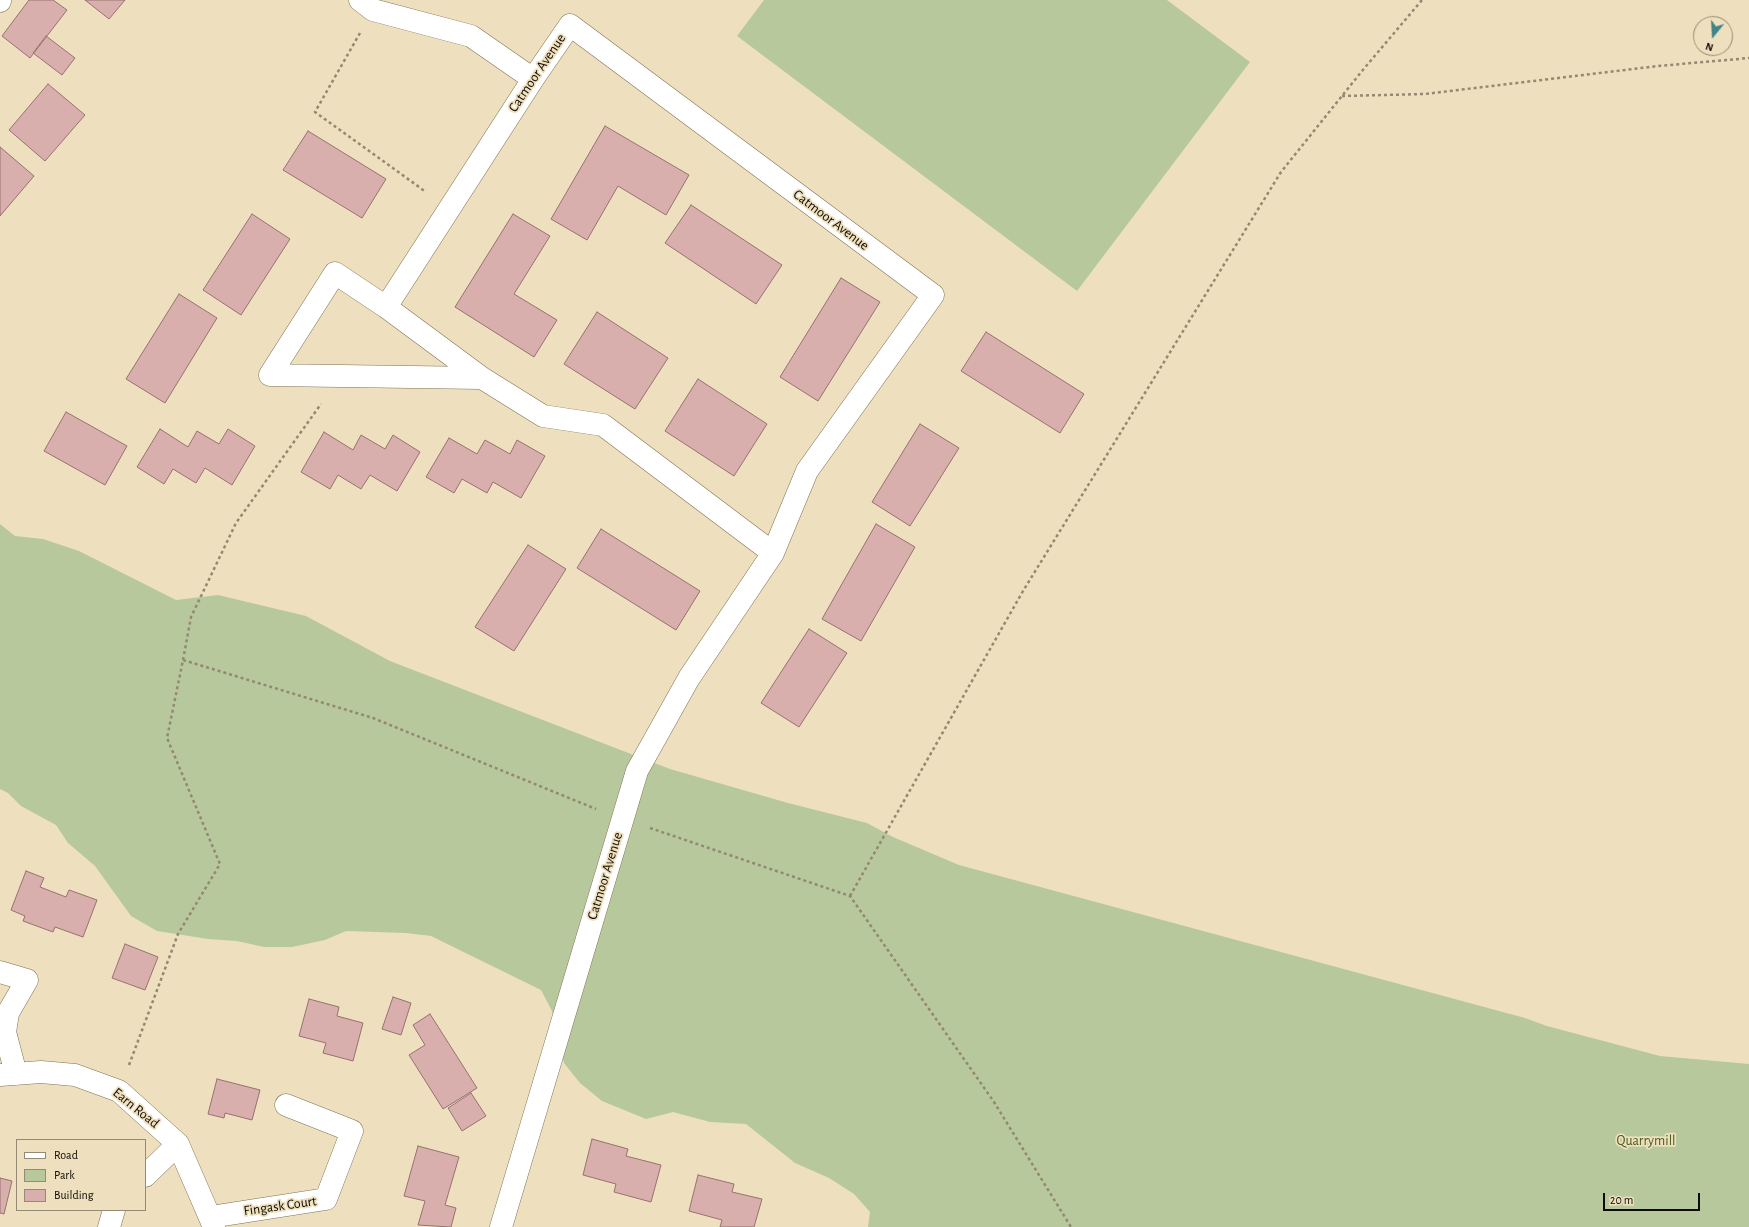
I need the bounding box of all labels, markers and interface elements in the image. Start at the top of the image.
north arrow [1693,16,1733,56]
street label: Catmoor Avenue [505,31,569,115]
text: N [1704,41,1715,53]
street label: Catmoor Avenue [790,186,872,254]
street label: Catmoor Avenue [584,830,626,922]
street label: Earn Road [109,1084,163,1132]
park label: Quarrymill [1616,1133,1676,1149]
legend [16,1139,146,1211]
text: Road [54,1149,78,1161]
text: Park [54,1169,75,1181]
scale bar [1605,1185,1702,1211]
text: Building [54,1189,94,1201]
street label: Fingask Court [242,1193,318,1219]
text: 20 m [1610,1194,1633,1206]

